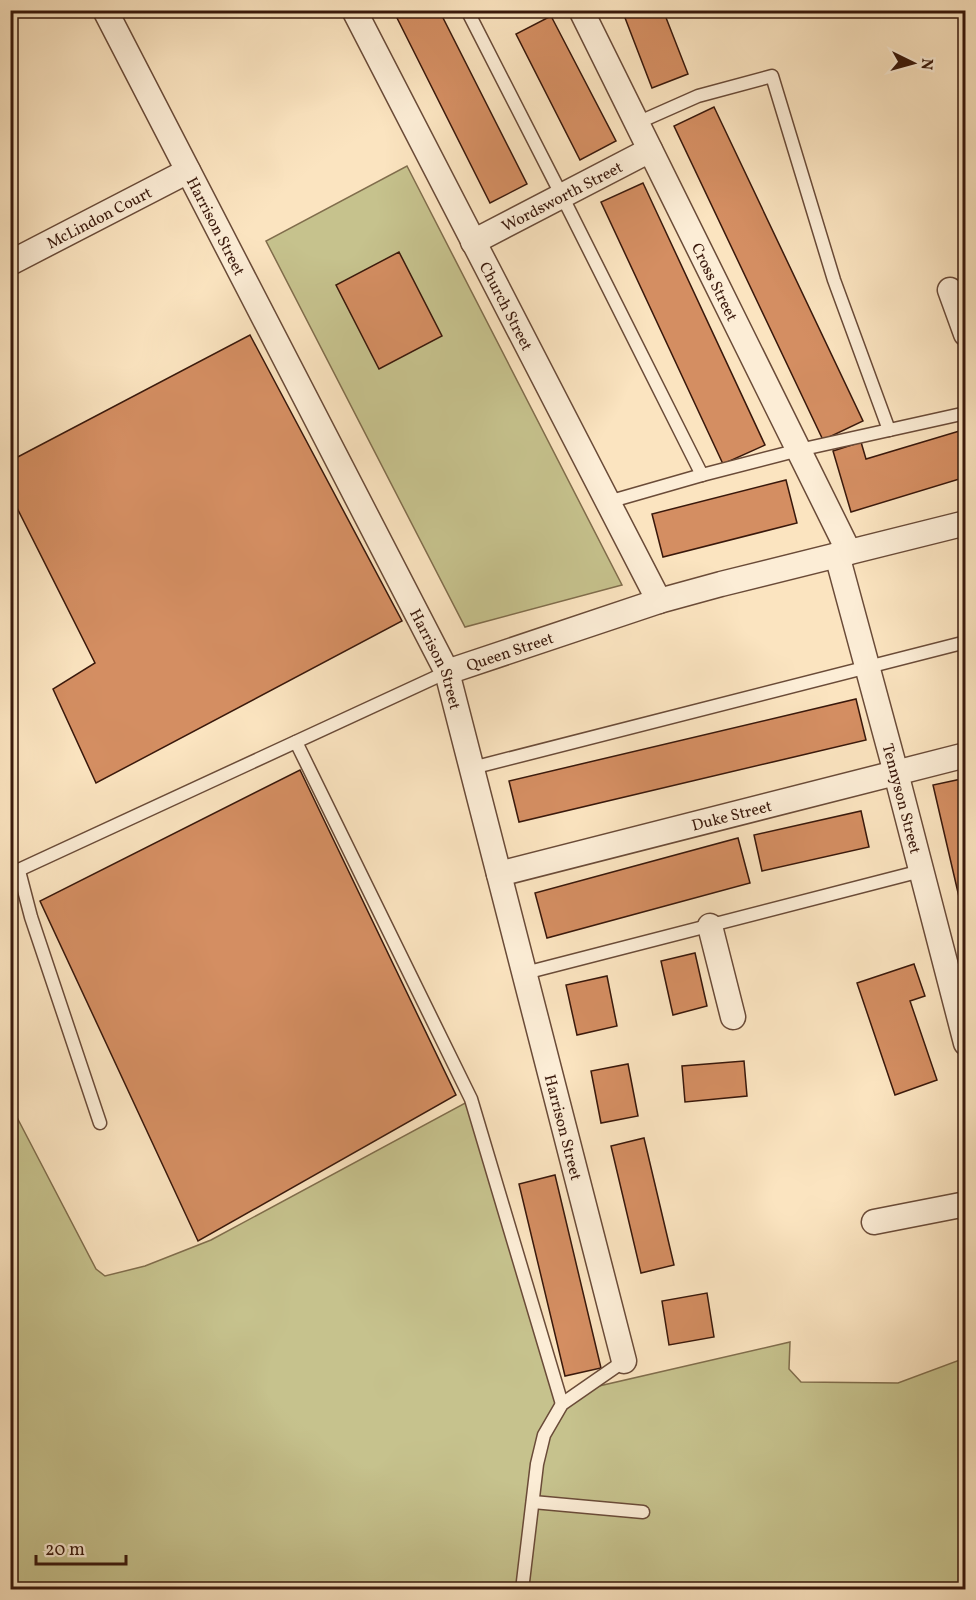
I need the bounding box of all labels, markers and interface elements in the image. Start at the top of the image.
north arrow [883,33,943,93]
text: N [914,57,937,71]
street label: Wordsworth Street [498,157,627,238]
street label: Harrison Street [180,174,250,280]
street label: McLindon Court [43,182,157,255]
street label: Cross Street [685,240,742,326]
street label: Church Street [473,259,537,355]
street label: Harrison Street [403,605,465,712]
street label: Queen Street [464,628,557,678]
street label: Tennyson Street [876,741,926,857]
street label: Duke Street [690,796,775,837]
street label: Harrison Street [538,1072,586,1183]
scale bar [36,1528,126,1566]
text: 20 m [45,1538,85,1563]

